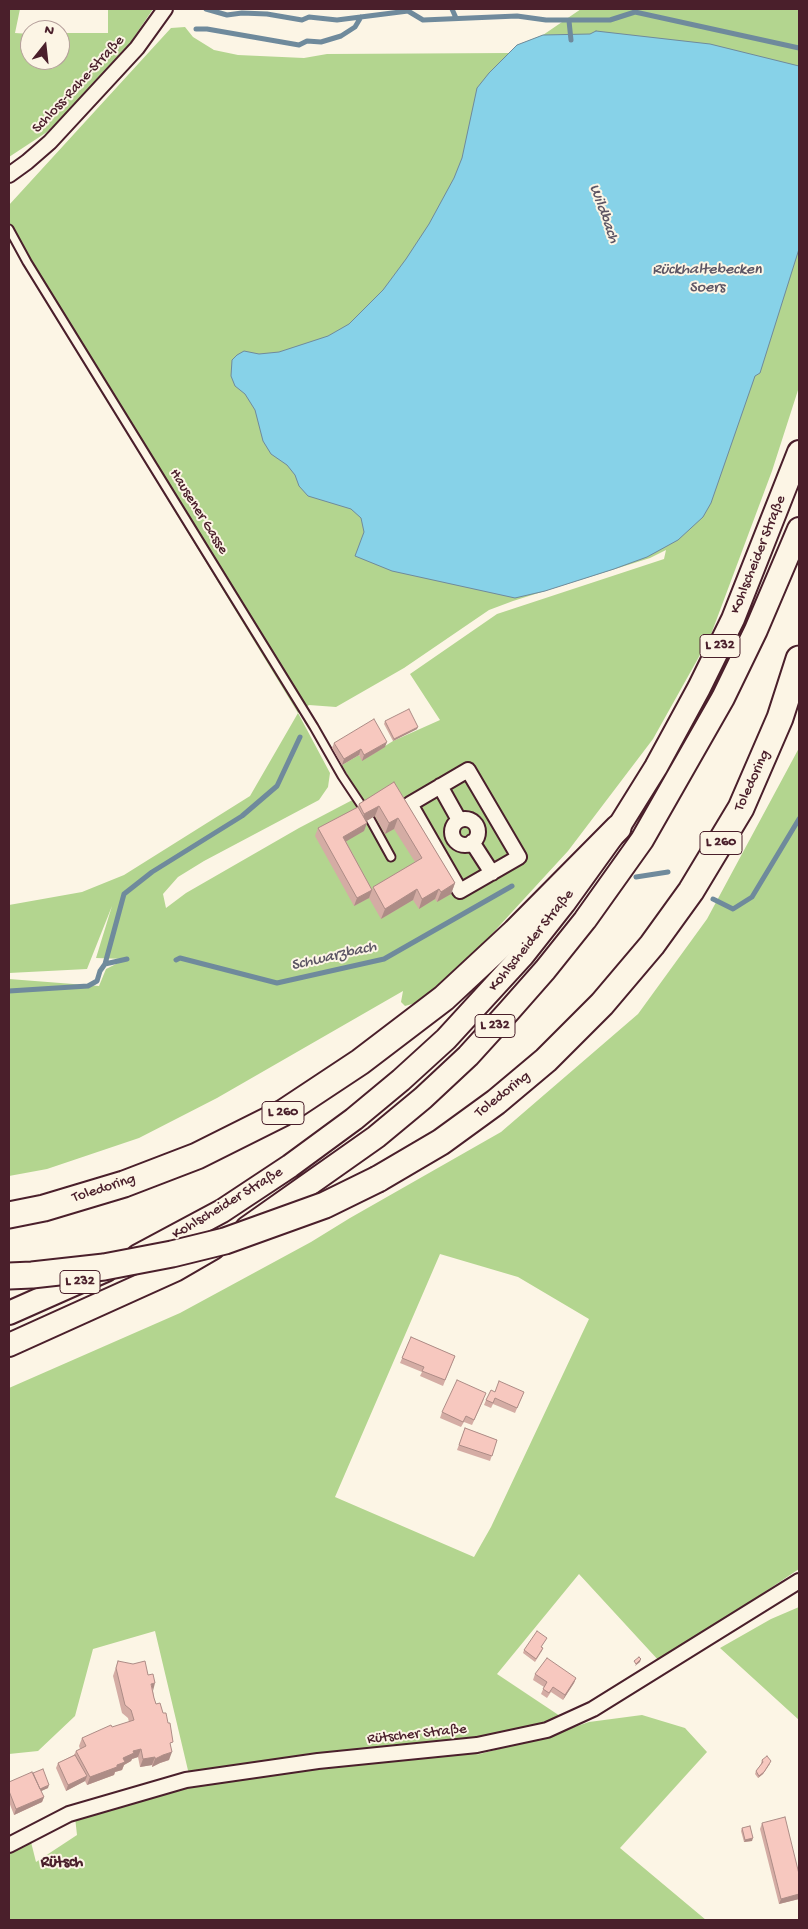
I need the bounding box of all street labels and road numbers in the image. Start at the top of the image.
street label: Schloss-Rahe-Straße [29,32,129,138]
street label: Hausener Gasse [165,466,231,558]
street label: Kohlscheider Straße [727,493,791,617]
road number: L 232 [700,634,740,658]
street label: Toledoring [731,748,775,814]
road number: L 260 [700,831,742,854]
street label: Kohlscheider Straße [485,886,579,996]
road number: L 232 [475,1014,515,1038]
street label: Toledoring [472,1068,534,1122]
road number: L 260 [262,1102,304,1124]
street label: Kohlscheider Straße [169,1164,287,1244]
street label: Toledoring [70,1170,138,1208]
road number: L 232 [60,1270,100,1294]
street label: Rütscher Straße [366,1721,468,1749]

